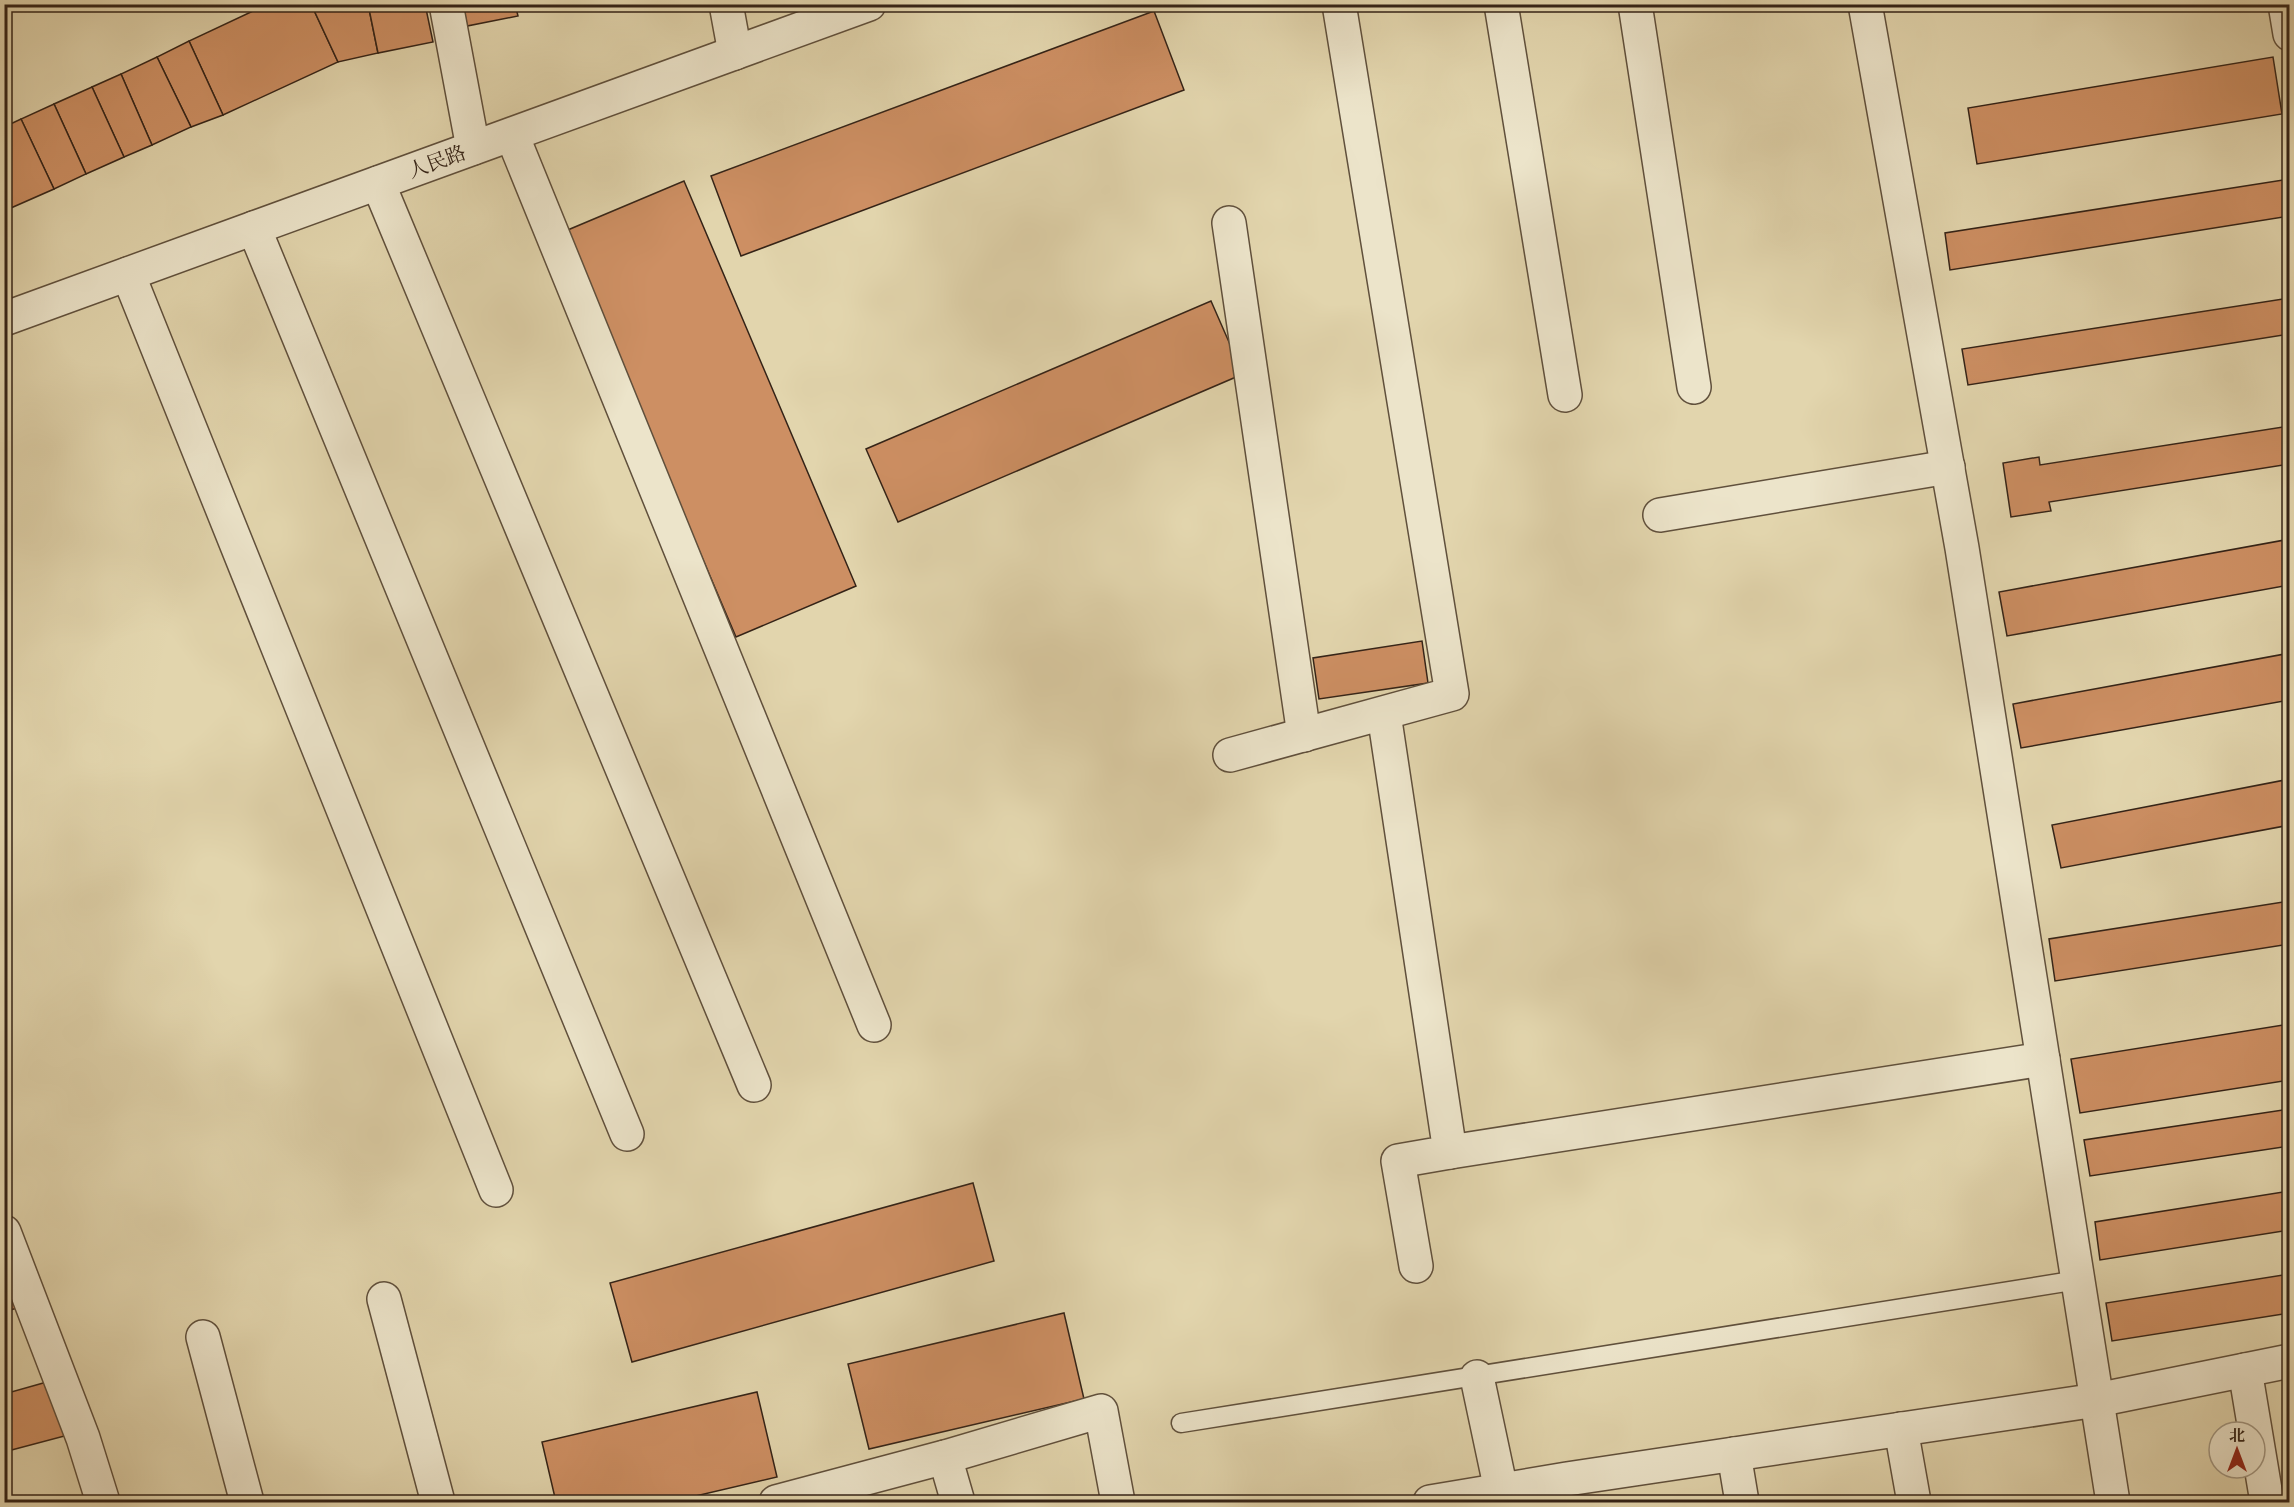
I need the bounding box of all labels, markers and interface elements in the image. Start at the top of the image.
street label: 人民路 [405,140,469,184]
north arrow [2207,1420,2267,1480]
text: 北 [2229,1426,2245,1446]

